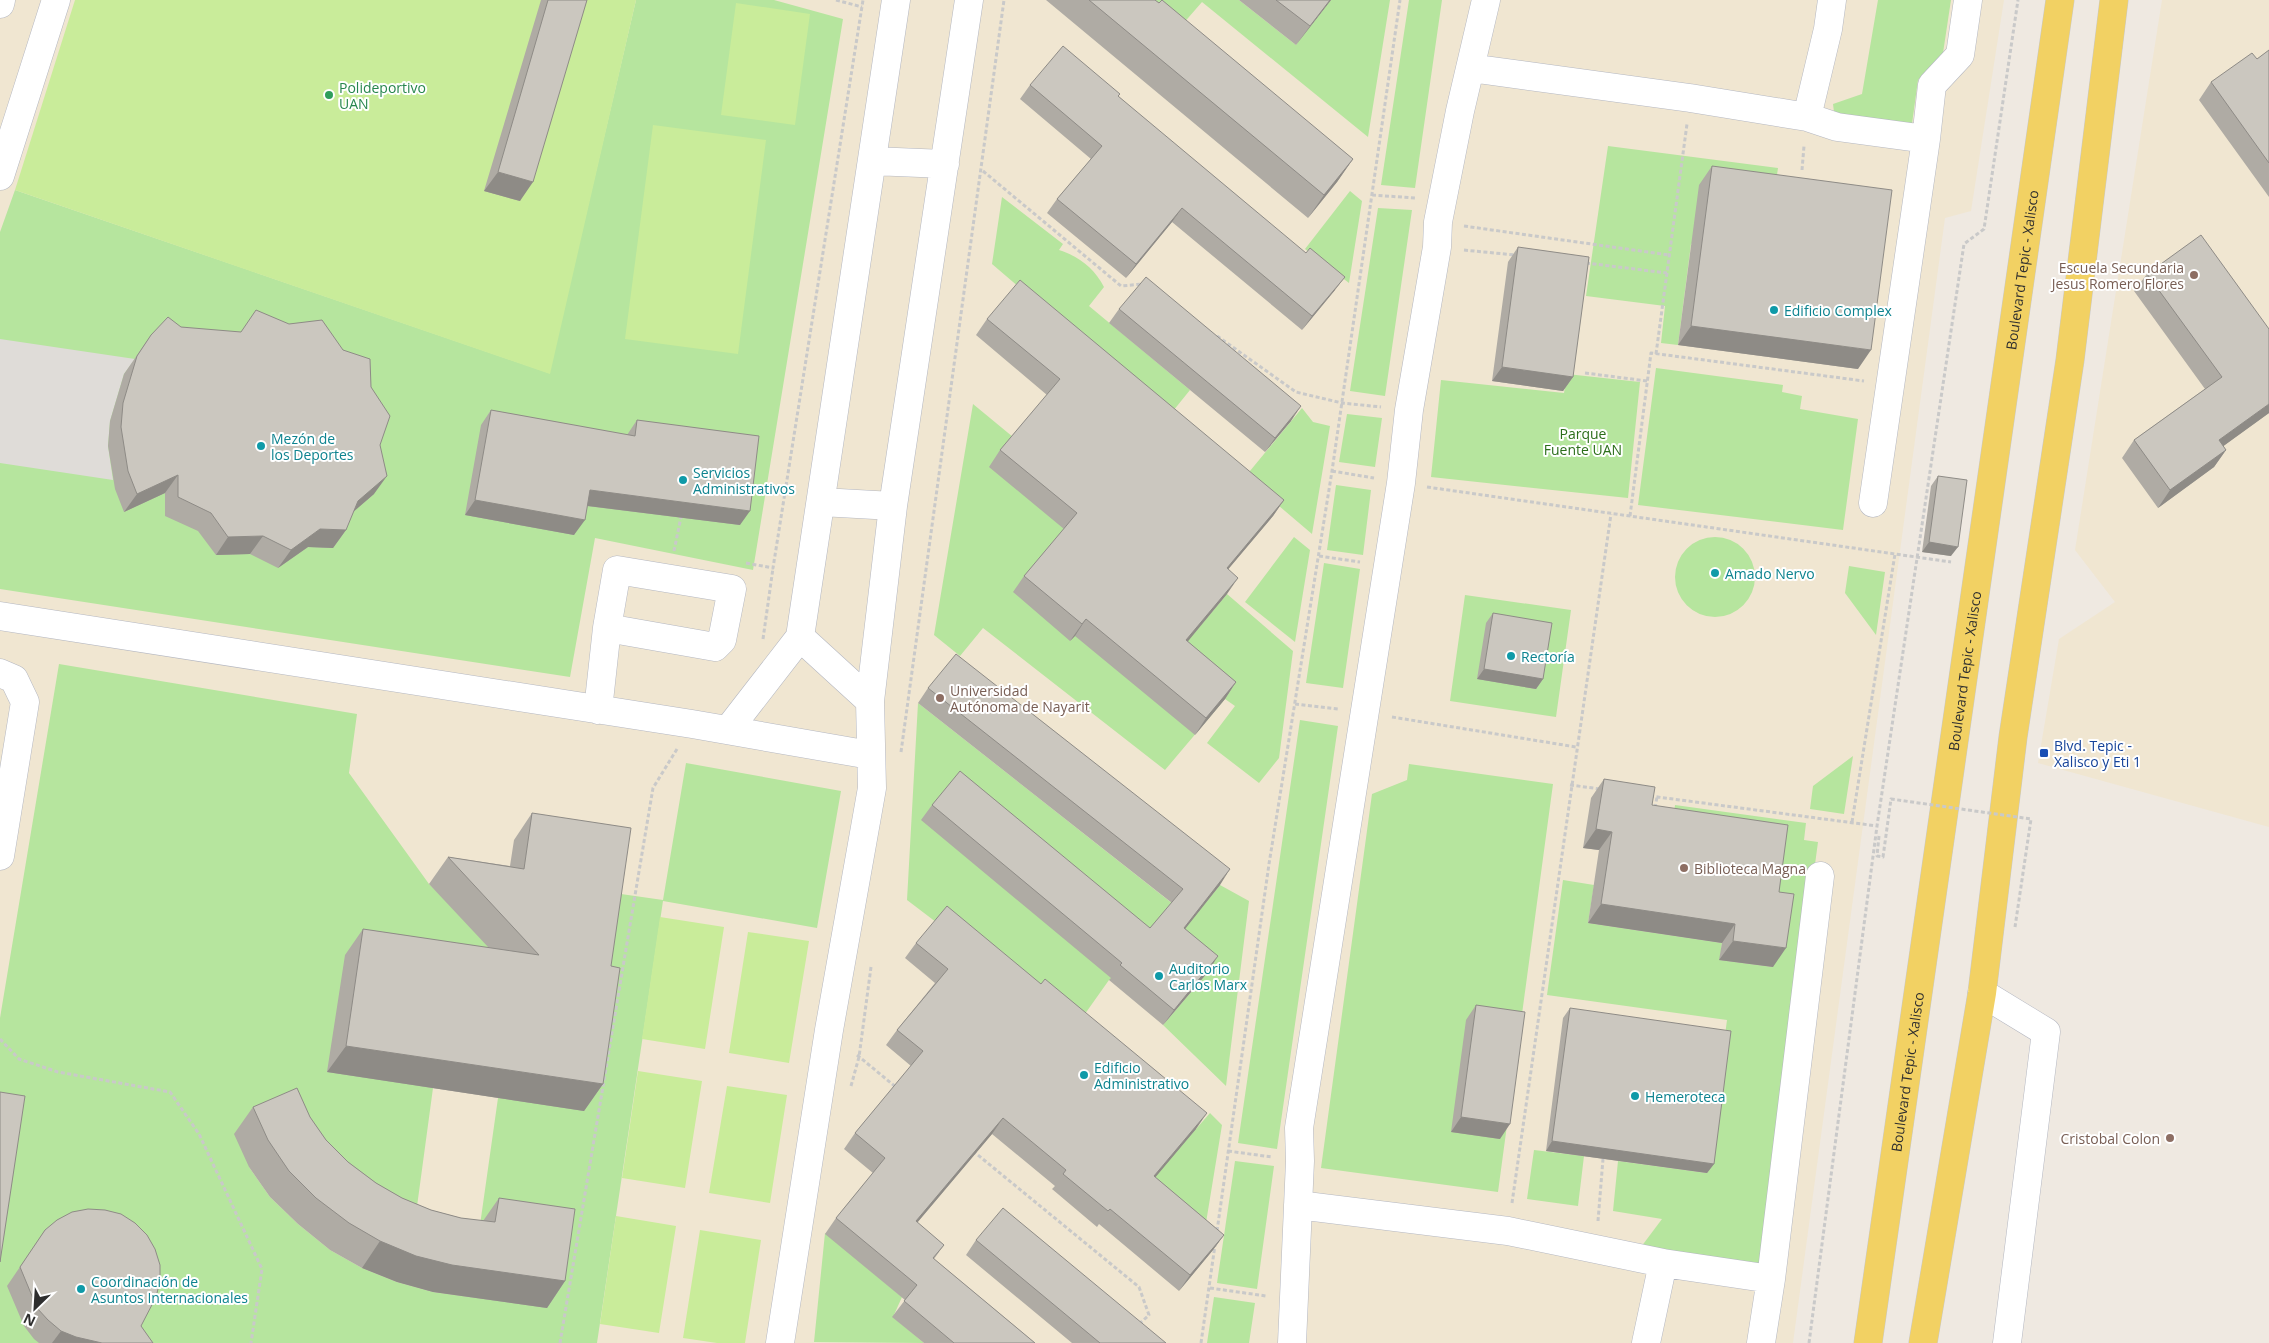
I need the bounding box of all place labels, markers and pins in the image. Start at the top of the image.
place label: Polideportivo UAN [339,78,426,113]
marker: Polideportivo UAN [323,89,335,101]
place label: Escuela Secundaria Jesus Romero Flores [2050,258,2184,293]
marker: Escuela Secundaria Jesus Romero Flores [2188,269,2200,281]
place label: Edificio Complex [1784,301,1893,320]
marker: Edificio Complex [1768,304,1780,316]
place label: Mezón de los Deportes [271,429,354,464]
marker: Mezón de los Deportes [255,440,267,452]
place label: Servicios Administrativos [693,463,795,498]
marker: Servicios Administrativos [677,474,689,486]
place label: Amado Nervo [1725,564,1815,583]
marker: Amado Nervo [1709,567,1721,579]
place label: Rectoría [1521,647,1575,666]
marker: Rectoría [1505,650,1517,662]
place label: Universidad Autónoma de Nayarit [950,681,1090,716]
marker: Universidad Autónoma de Nayarit [934,692,946,704]
place label: Blvd. Tepic - Xalisco y Eti 1 [2054,736,2141,771]
marker: Blvd. Tepic - Xalisco y Eti 1 [2038,747,2050,759]
place label: Biblioteca Magna [1694,859,1806,878]
marker: Biblioteca Magna [1678,862,1690,874]
place label: Auditorio Carlos Marx [1169,959,1248,994]
marker: Auditorio Carlos Marx [1153,970,1165,982]
place label: Edificio Administrativo [1094,1058,1189,1093]
marker: Edificio Administrativo [1078,1069,1090,1081]
place label: Hemeroteca [1645,1087,1726,1106]
marker: Hemeroteca [1629,1090,1641,1102]
place label: Cristobal Colon [2061,1129,2160,1148]
marker: Cristobal Colon [2164,1132,2176,1144]
place label: Coordinación de Asuntos Internacionales [91,1272,248,1307]
marker: Coordinación de Asuntos Internacionales [75,1283,87,1295]

